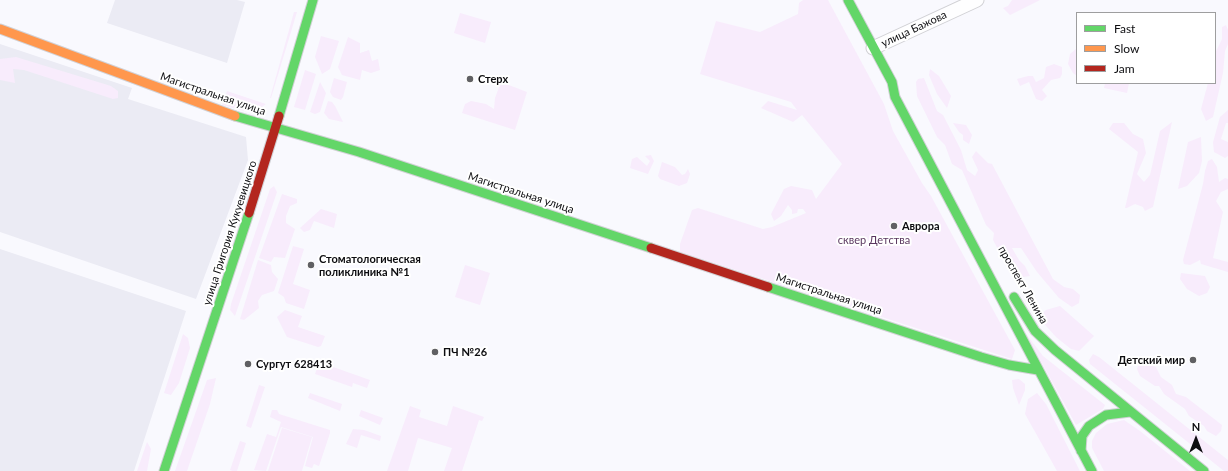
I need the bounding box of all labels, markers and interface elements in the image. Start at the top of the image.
street label: улица Бажова [879,8,949,50]
legend [1076,12,1216,84]
text: Fast [1114,21,1135,36]
text: Slow [1114,41,1139,56]
text: Jam [1114,61,1135,76]
street label: Магистральная улица [159,70,267,118]
place label: Стерх [478,72,508,86]
marker: Стерх [465,74,475,84]
street label: улица Григория Кукуевицкого [200,159,260,307]
street label: Магистральная улица [466,170,576,216]
place label: Аврора [902,219,940,233]
marker: Аврора [889,221,899,231]
park label: сквер Детства [838,233,910,247]
street label: проспект Ленина [995,244,1051,326]
place label: Стоматологическая поликлиника №1 [319,252,421,278]
marker: Стоматологическая поликлиника №1 [306,260,316,270]
street label: Магистральная улица [774,271,884,317]
place label: ПЧ №26 [443,345,487,359]
marker: ПЧ №26 [430,347,440,357]
place label: Детский мир [1118,353,1185,367]
marker: Детский мир [1188,355,1198,365]
place label: Сургут 628413 [256,357,332,371]
marker: Сургут 628413 [243,359,253,369]
north arrow [1176,419,1216,459]
text: N [1192,420,1200,433]

